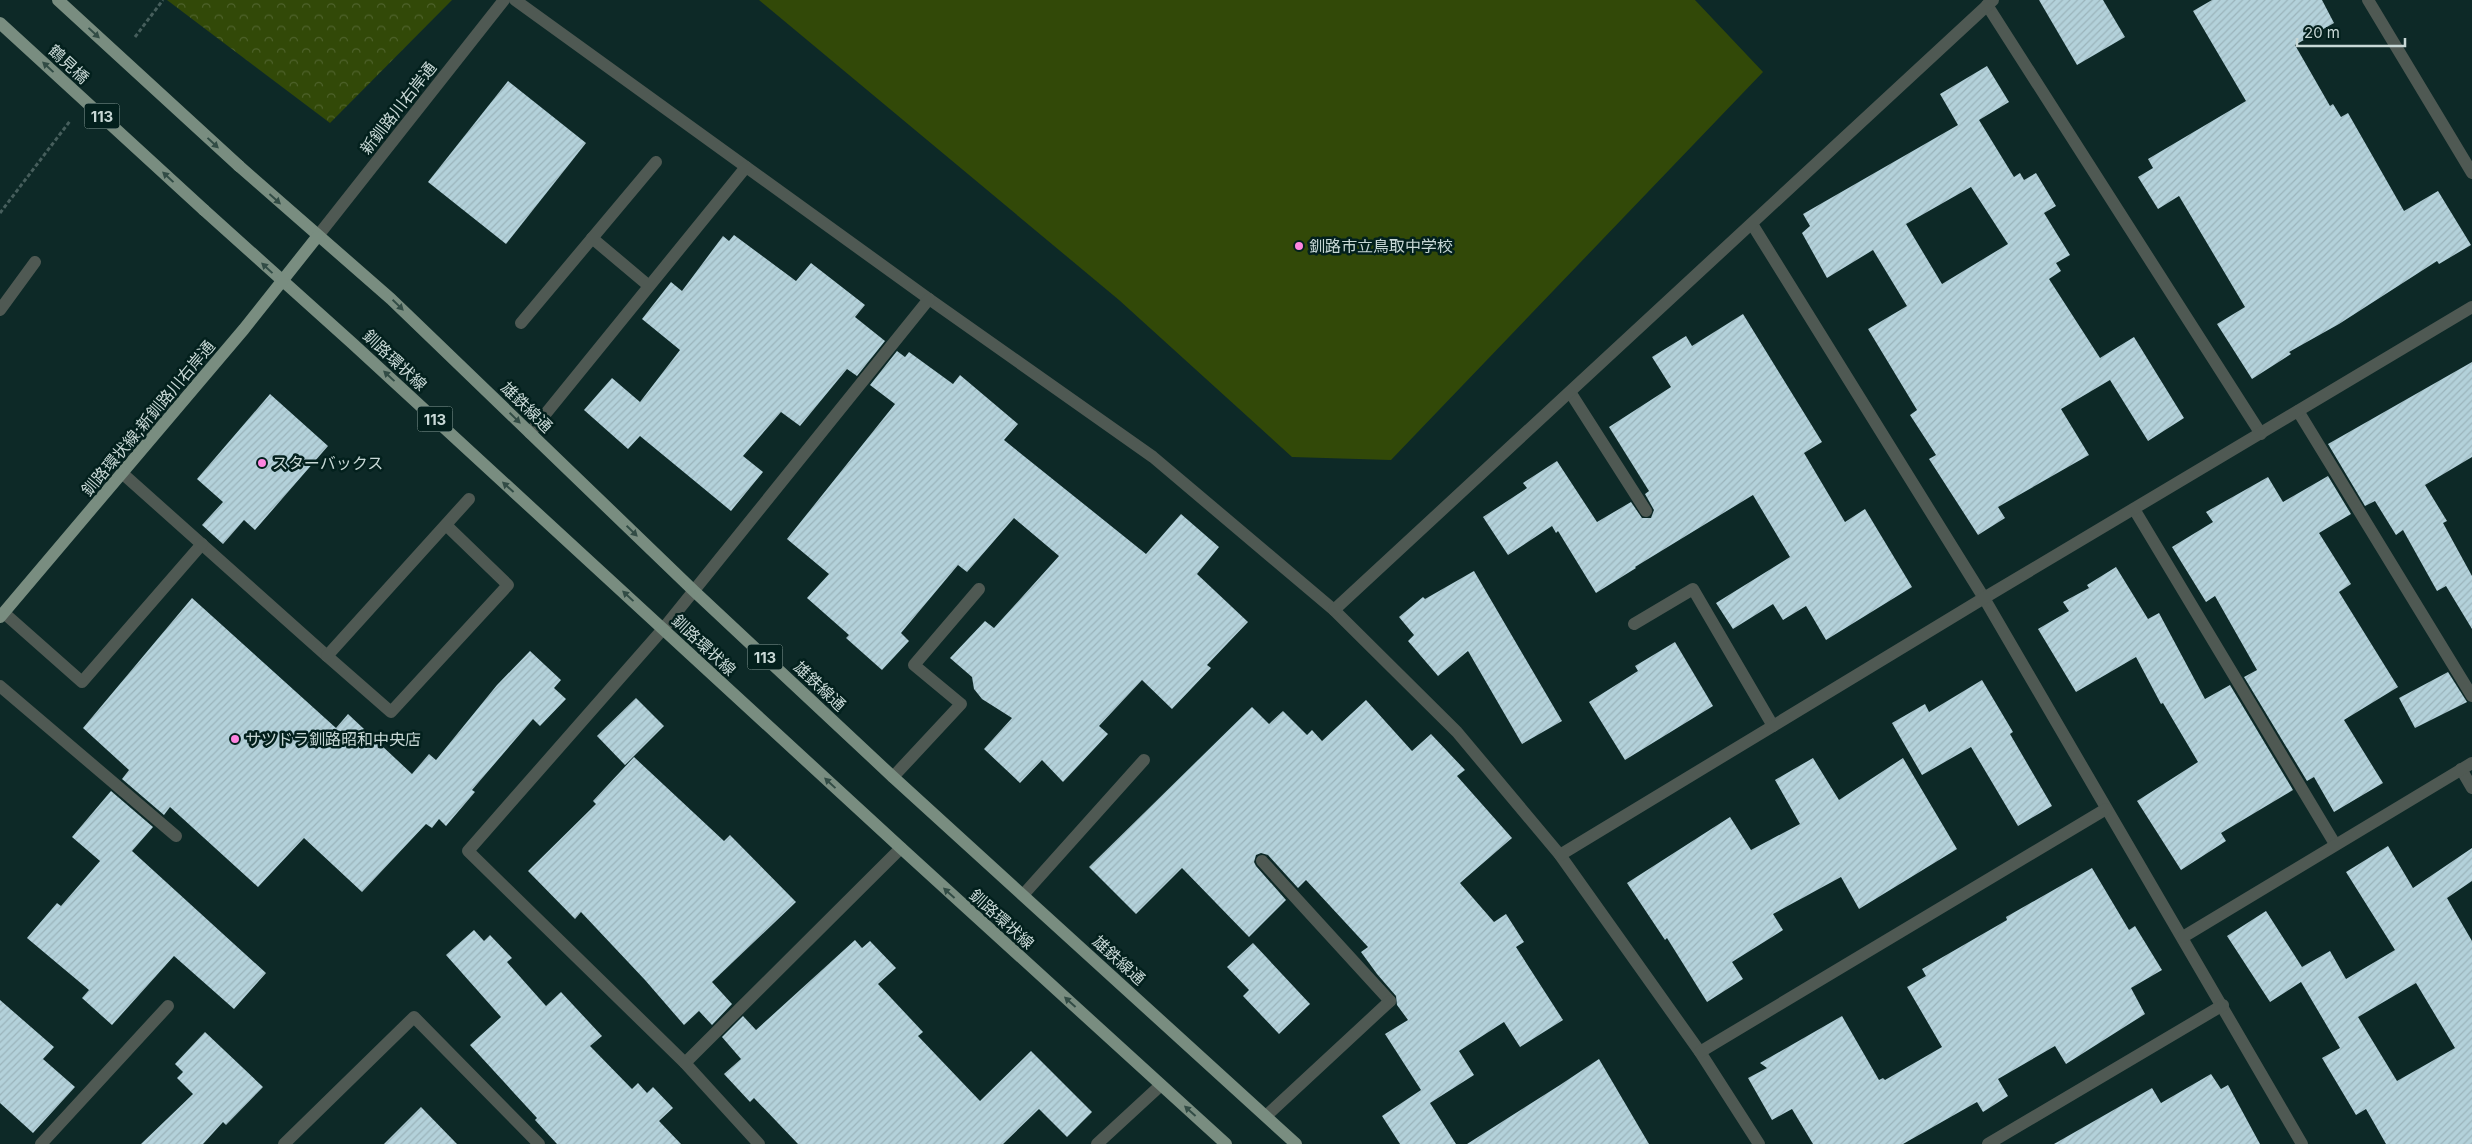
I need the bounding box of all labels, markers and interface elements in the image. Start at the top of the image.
scale bar [2297,15,2404,47]
text: 20 m [2304,23,2340,42]
one-way arrow [87,27,99,39]
street label: 鶴見橋 [45,40,93,88]
street label: 新釧路川右岸通 [356,58,440,158]
one-way arrow [43,61,55,73]
road number: 113 [84,104,120,128]
one-way arrow [207,137,219,149]
one-way arrow [162,171,174,183]
one-way arrow [268,193,280,205]
place label: 釧路市立鳥取中学校 [1309,236,1453,256]
marker: 釧路市立鳥取中学校 [1293,240,1305,252]
one-way arrow [261,262,273,274]
one-way arrow [391,299,403,311]
street label: 釧路環状線 [359,325,431,395]
street label: 釧路環状線;新釧路川右岸通 [77,336,219,500]
one-way arrow [383,370,395,382]
street label: 雄鉄線通 [497,378,557,436]
road number: 113 [418,406,452,432]
one-way arrow [509,412,521,424]
place label: スターバックス [272,453,383,473]
marker: スターバックス [256,457,268,469]
one-way arrow [501,481,514,492]
one-way arrow [625,525,637,537]
one-way arrow [622,590,634,602]
street label: 釧路環状線 [668,610,740,680]
road number: 113 [748,644,782,670]
street label: 雄鉄線通 [790,657,850,715]
place label: サツドラ釧路昭和中央店 [245,729,421,749]
marker: サツドラ釧路昭和中央店 [229,733,241,745]
one-way arrow [824,777,836,789]
street label: 釧路環状線 [966,885,1038,953]
one-way arrow [943,887,956,898]
street label: 雄鉄線通 [1089,931,1149,989]
one-way arrow [1064,996,1076,1008]
one-way arrow [1184,1105,1196,1117]

